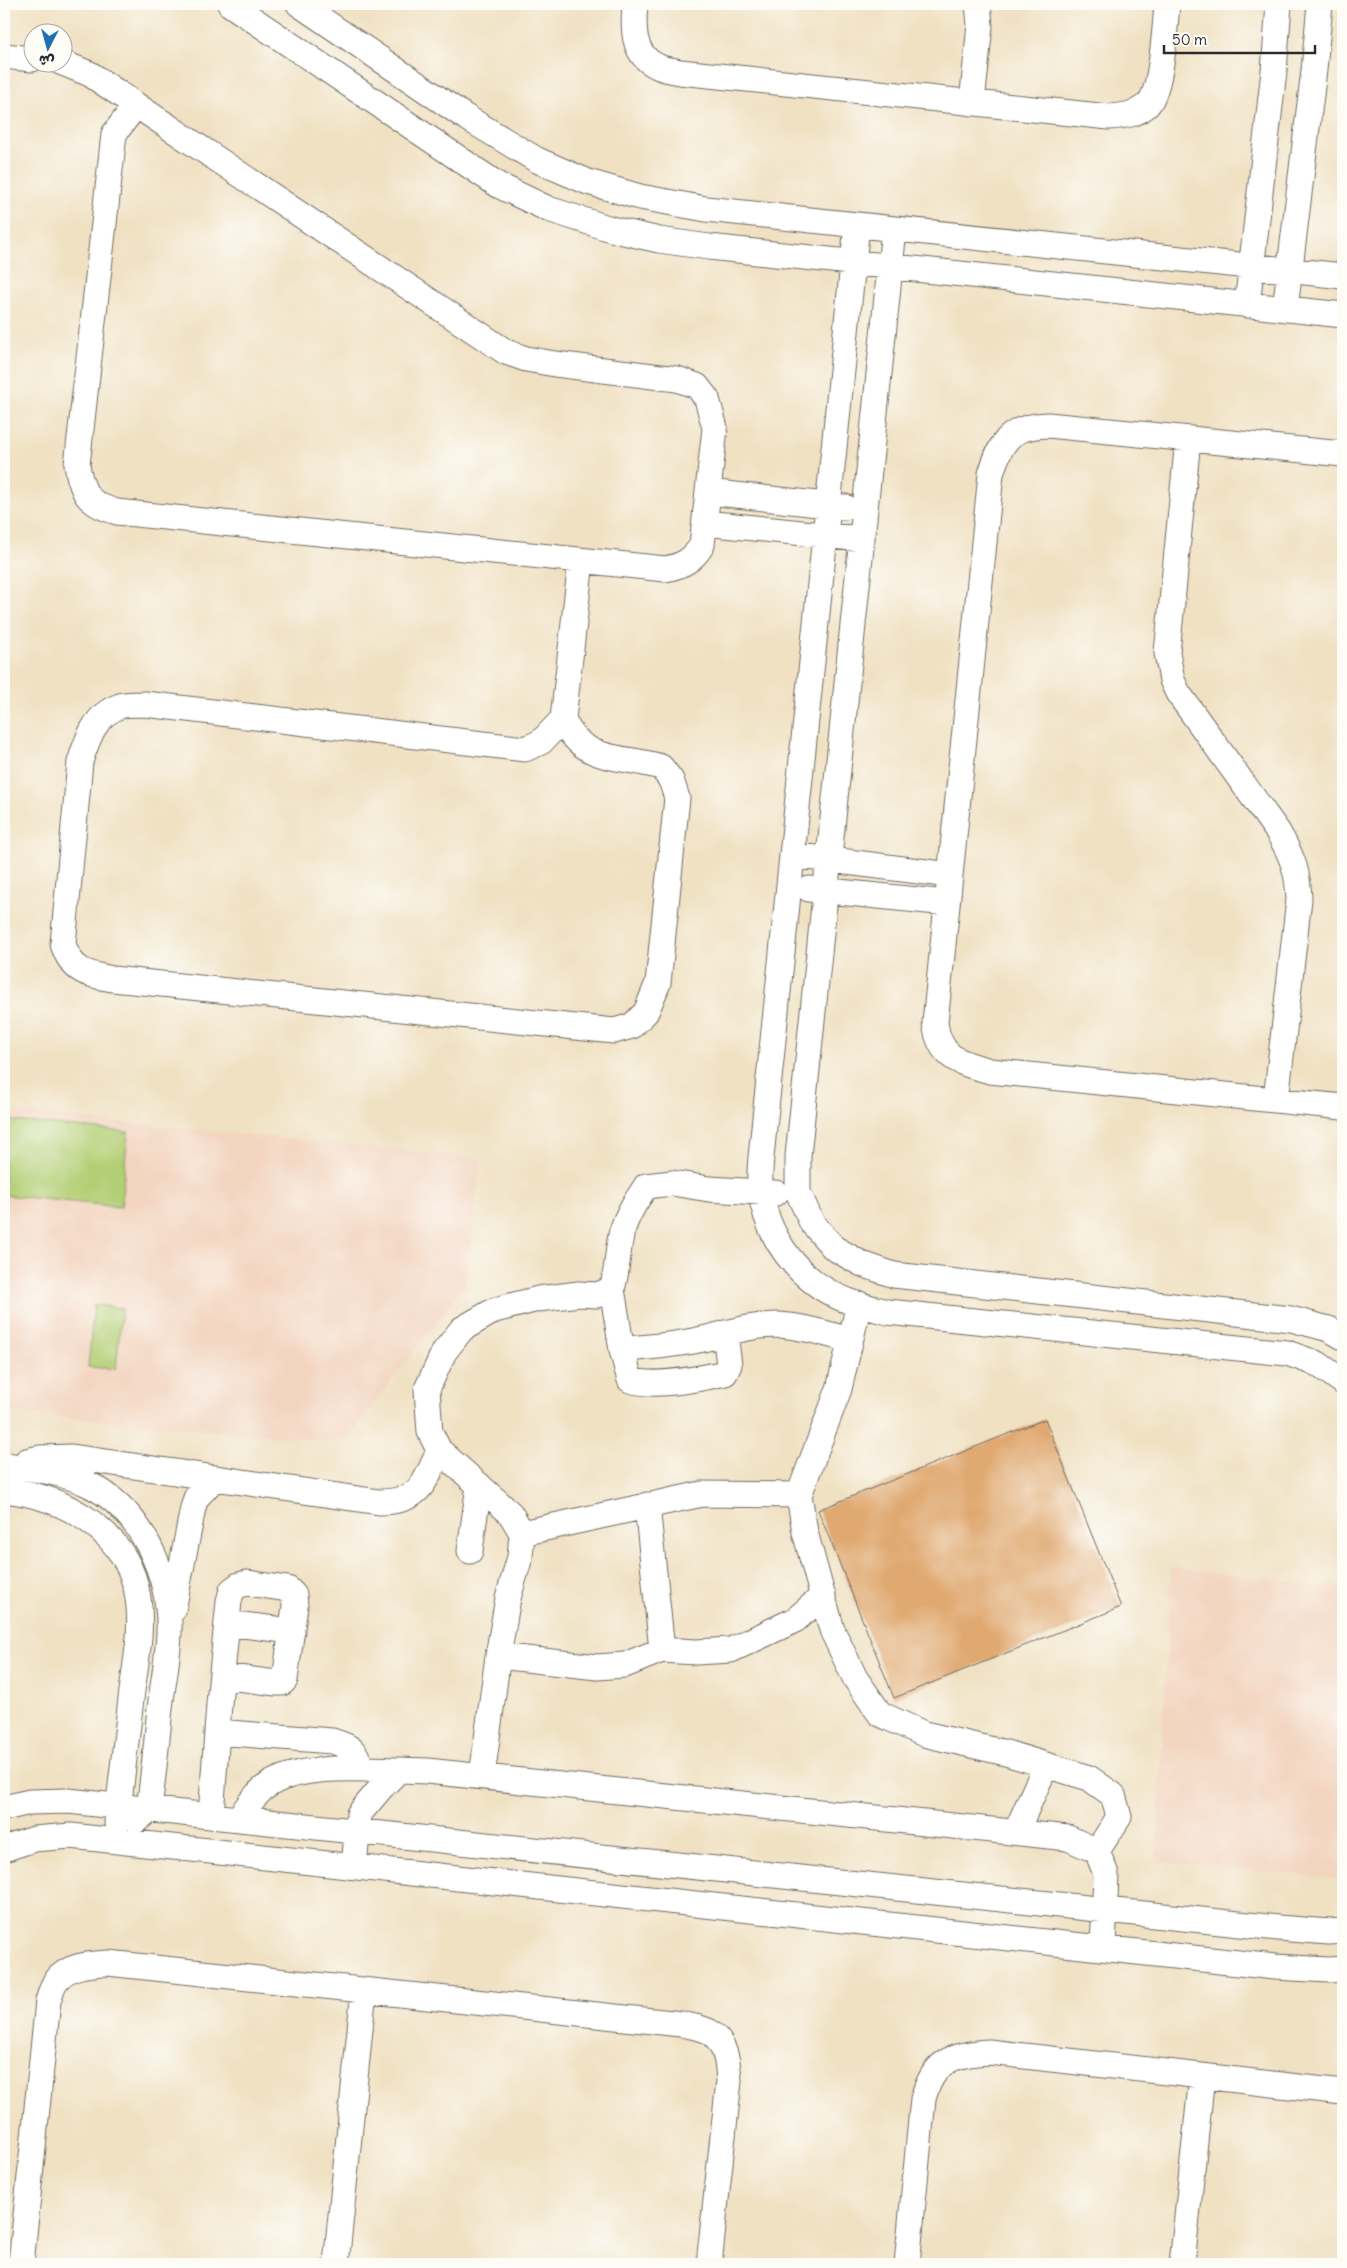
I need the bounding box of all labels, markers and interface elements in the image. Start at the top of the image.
north arrow [22,22,72,72]
scale bar [1164,22,1316,54]
text: 50 m [1172,30,1207,49]
text: ش [38,51,55,71]

